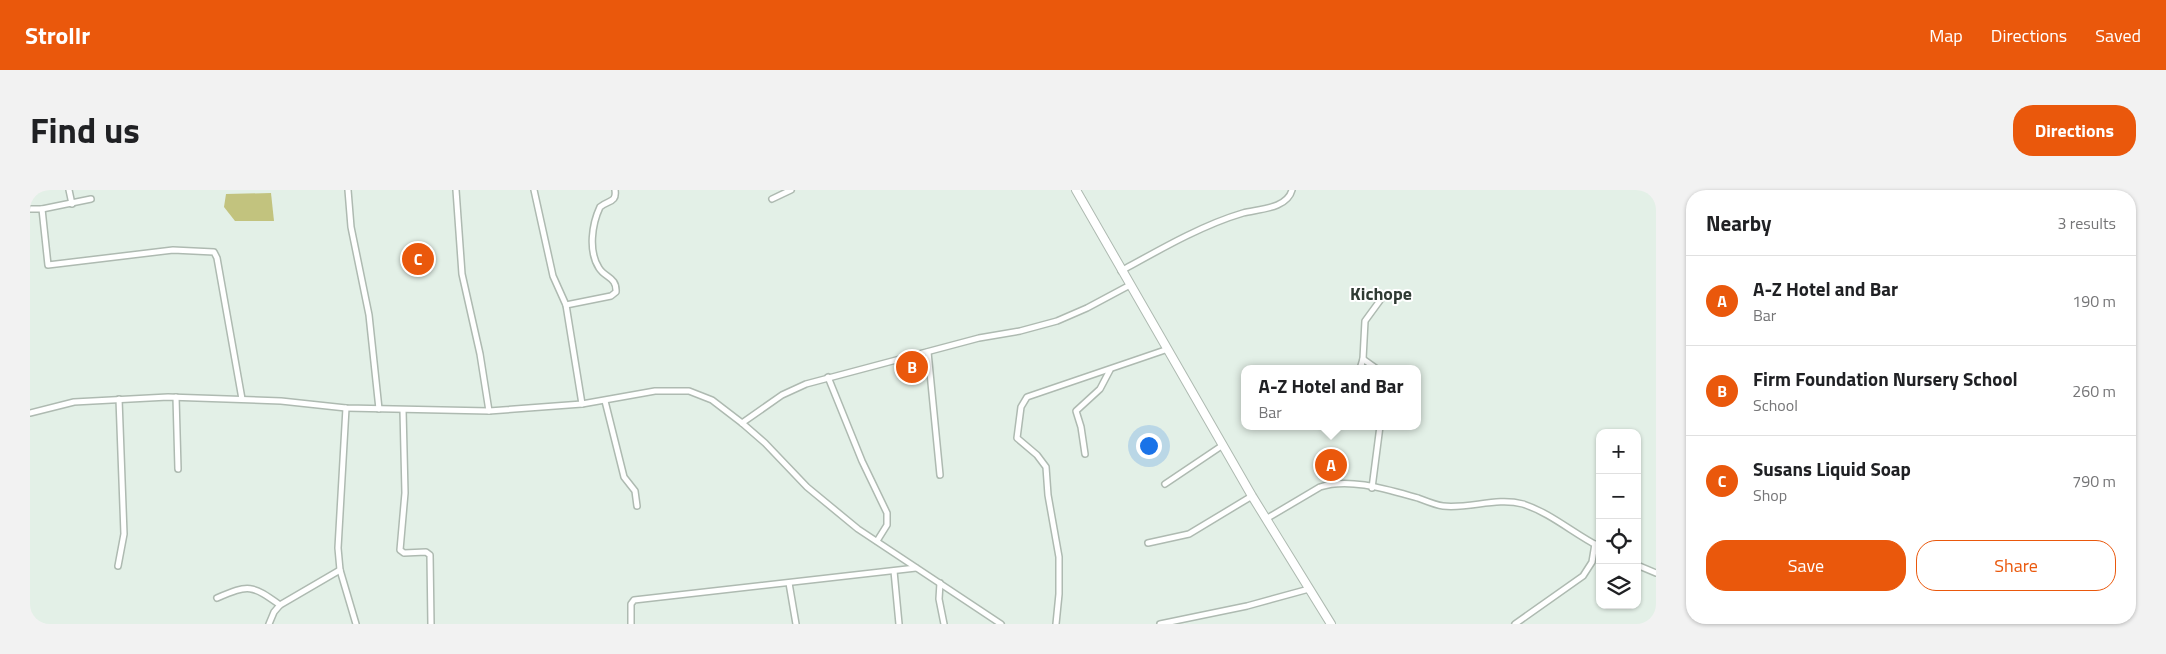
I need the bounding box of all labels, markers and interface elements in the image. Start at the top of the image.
text: Strollr [25,17,90,53]
text: Map [1929,22,1963,49]
text: Directions [1991,22,2067,49]
text: Saved [2095,22,2141,49]
text: Find us [30,103,140,157]
button: Directions [2013,105,2136,156]
text: Nearby [1706,207,1771,239]
text: 3 results [2057,211,2116,235]
pin: C [402,240,434,278]
text: A-Z Hotel and Bar [1753,274,1898,303]
district label: Kichope [1350,280,1412,307]
text: A [1717,289,1727,313]
text: 190 m [2072,289,2116,313]
text: Bar [1753,303,1776,327]
pin: B [896,348,928,386]
text: Firm Foundation Nursery School [1753,364,2018,393]
popup [1241,365,1421,430]
text: A-Z Hotel and Bar [1258,371,1404,400]
text: B [1717,379,1727,403]
text: 260 m [2072,379,2116,403]
text: School [1753,393,1798,417]
text: Bar [1258,400,1282,424]
map controls [1596,429,1641,609]
button: + [1596,429,1641,474]
your location [1136,433,1162,459]
pin: A [1315,446,1347,484]
text: Susans Liquid Soap [1753,454,1911,483]
text: C [1718,469,1726,493]
text: 790 m [2072,469,2116,493]
button: − [1596,474,1641,519]
text: Shop [1753,483,1787,507]
button: locate [1596,519,1641,564]
button: Save [1706,540,1906,591]
button: Share [1916,540,2116,591]
button: layers [1596,564,1641,609]

